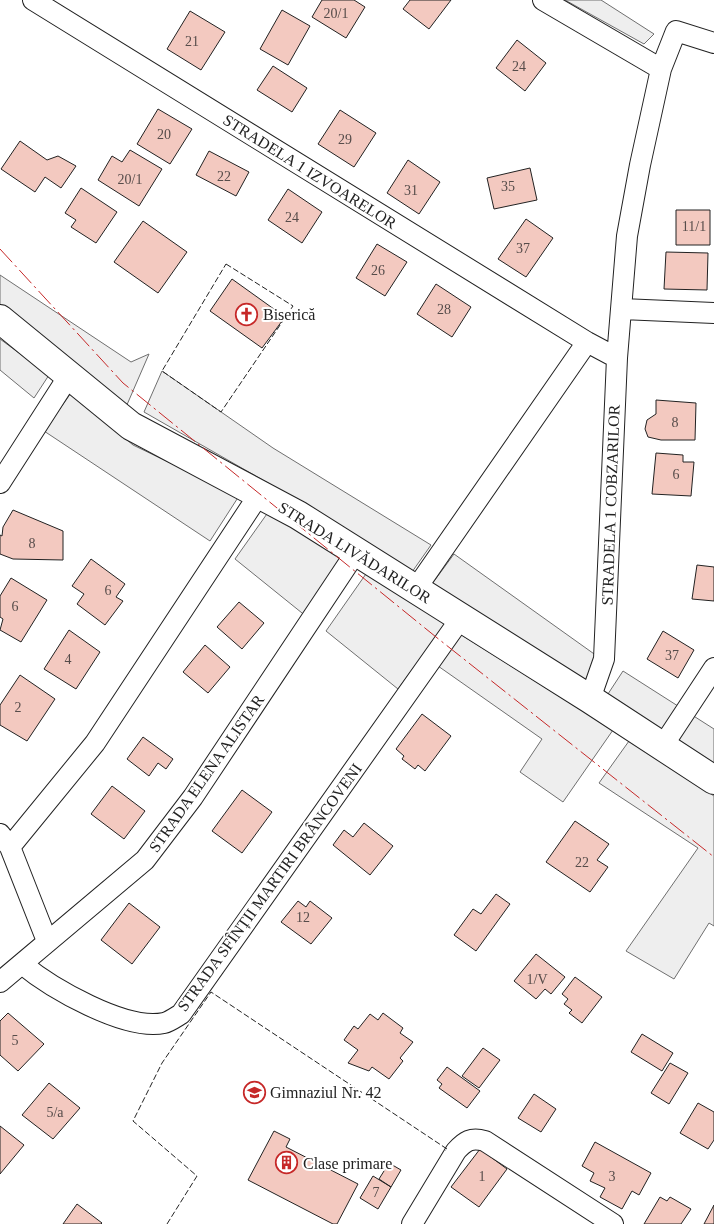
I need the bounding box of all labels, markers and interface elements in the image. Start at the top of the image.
house number: 20/1 [324,6,348,21]
house number: 21 [185,34,199,49]
house number: 24 [512,59,526,74]
street label: STRADELA 1 IZVOARELOR [220,111,400,232]
house number: 20 [157,127,171,142]
house number: 29 [338,132,352,147]
house number: 22 [217,169,231,184]
house number: 20/1 [118,172,142,187]
house number: 35 [501,179,515,194]
house number: 31 [404,183,418,198]
house number: 24 [285,210,299,225]
house number: 11/1 [682,219,706,234]
house number: 37 [516,241,530,256]
house number: 26 [371,263,385,278]
church icon: Biserică [235,302,259,326]
house number: 28 [437,302,451,317]
place label: Biserică [263,306,315,323]
street label: STRADELA 1 COBZARILOR [598,404,623,606]
house number: 8 [672,415,679,430]
house number: 6 [673,467,680,482]
street label: STRADA LIVĂDARILOR [275,498,435,607]
house number: 8 [29,536,36,551]
house number: 6 [105,583,112,598]
house number: 6 [12,599,19,614]
house number: 37 [665,648,679,663]
house number: 4 [65,652,72,667]
street label: STRADA ELENA ALISTAR [146,691,267,855]
house number: 2 [15,700,22,715]
street label: STRADA SFÎNȚII MARTIRI BRÂNCOVENI [173,760,366,1015]
house number: 22 [575,855,589,870]
house number: 12 [296,910,310,925]
house number: 1/V [527,972,548,987]
house number: 5 [12,1033,19,1048]
school or university icon: Gimnaziul Nr. 42 [242,1080,266,1104]
place label: Gimnaziul Nr. 42 [270,1084,382,1101]
house number: 5/a [46,1105,64,1120]
building icon: Clase primare [275,1151,299,1175]
place label: Clase primare [303,1155,392,1173]
house number: 1 [479,1169,486,1184]
house number: 3 [609,1169,616,1184]
house number: 7 [373,1185,380,1200]

